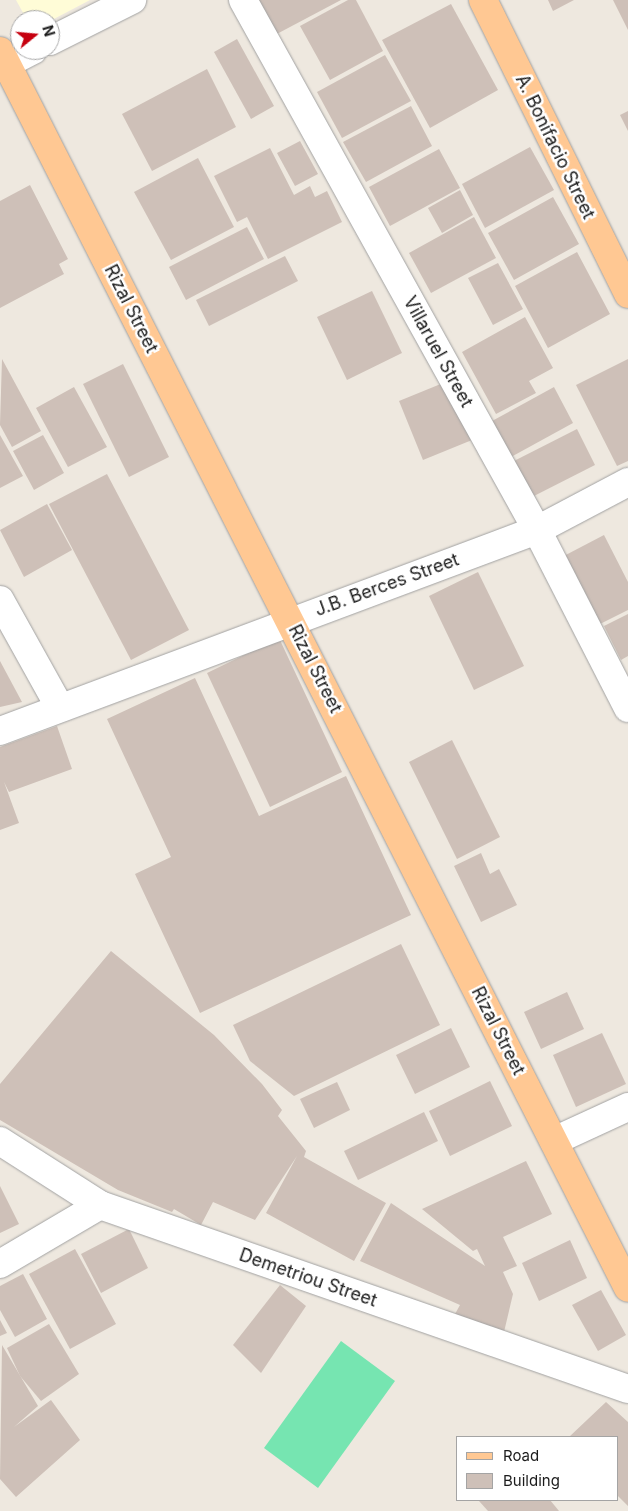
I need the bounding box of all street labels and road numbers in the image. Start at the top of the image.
street label: A. Bonifacio Street [511,71,599,223]
street label: Rizal Street [100,261,162,357]
street label: Villaruel Street [399,293,477,411]
street label: J.B. Berces Street [312,549,462,621]
street label: Rizal Street [284,621,346,717]
street label: Rizal Street [467,983,529,1079]
street label: Demetriou Street [236,1244,380,1312]

